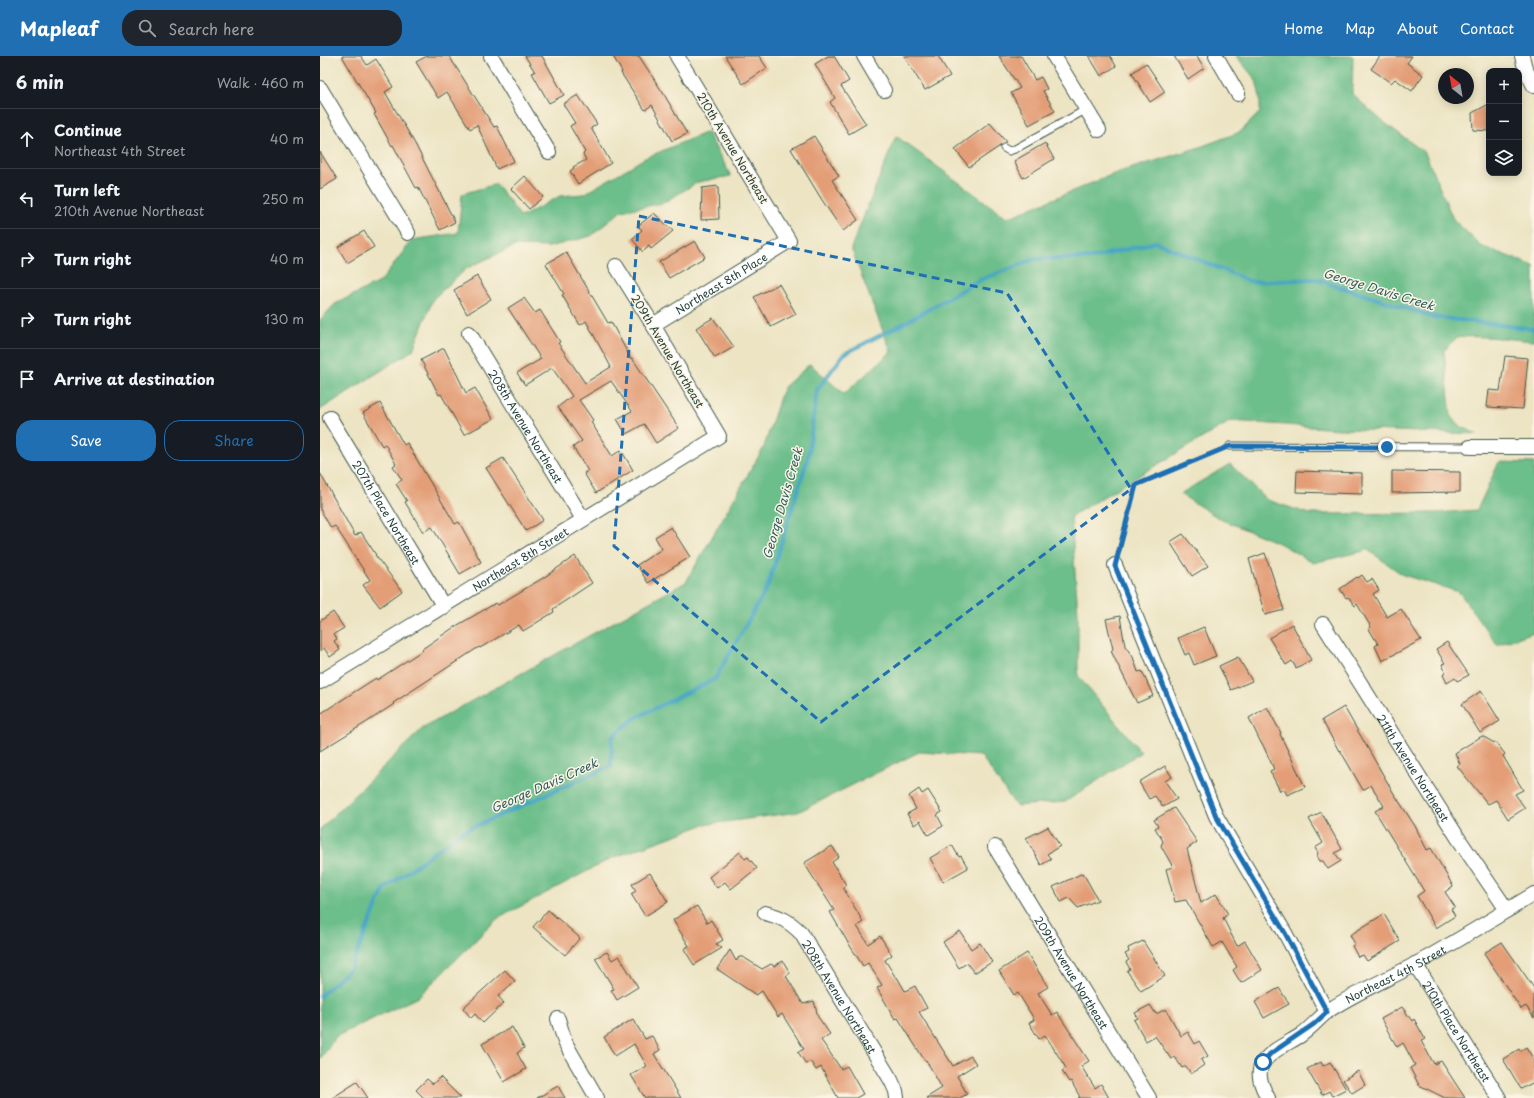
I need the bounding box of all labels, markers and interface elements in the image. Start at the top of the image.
search box [122,10,402,46]
text: Mapleaf [20,14,98,42]
icon: search [136,17,158,39]
text: Search here [168,17,254,40]
text: Home [1284,18,1323,39]
text: Map [1345,18,1375,39]
text: About [1397,18,1438,39]
text: Contact [1460,18,1514,39]
north arrow [1438,68,1474,104]
map controls [1486,68,1522,176]
button: + [1486,68,1522,104]
text: 6 min [16,69,64,95]
text: Walk · 460 m [217,73,304,92]
street label: 210th Avenue Northeast [693,89,773,207]
button: − [1486,104,1522,140]
text: Continue [54,118,122,141]
icon: ahead [16,128,38,150]
text: 40 m [270,129,304,148]
button: layers [1486,140,1522,176]
text: Northeast 4th Street [54,141,185,160]
text: Turn left [54,178,120,201]
icon: left [16,188,38,210]
text: 250 m [262,189,304,208]
text: 210th Avenue Northeast [54,201,204,220]
text: Turn right [54,247,131,270]
icon: right [16,248,38,270]
street label: Northeast 8th Place [672,248,770,318]
text: 40 m [270,249,304,268]
water label: George Davis Creek [1321,264,1437,315]
street label: 209th Avenue Northeast [627,291,709,412]
text: Turn right [54,307,131,330]
icon: right [16,308,38,330]
text: 130 m [265,309,304,328]
street label: 208th Avenue Northeast [485,366,568,487]
text: Arrive at destination [54,367,215,390]
icon: arrive [16,368,38,390]
button: Save [16,420,156,461]
button: Share [164,420,304,461]
route end [1378,438,1396,456]
water label: George Davis Creek [757,444,807,561]
street label: 207th Place Northeast [349,457,425,567]
street label: Northeast 8th Street [469,522,572,595]
street label: 211th Avenue Northeast [1373,711,1454,825]
water label: George Davis Creek [488,753,601,817]
street label: 209th Avenue Northeast [1031,912,1113,1033]
street label: 208th Avenue Northeast [798,936,881,1057]
street label: Northeast 4th Street [1342,940,1449,1007]
street label: 210th Place Northeast [1419,977,1495,1085]
route start [1254,1053,1272,1071]

